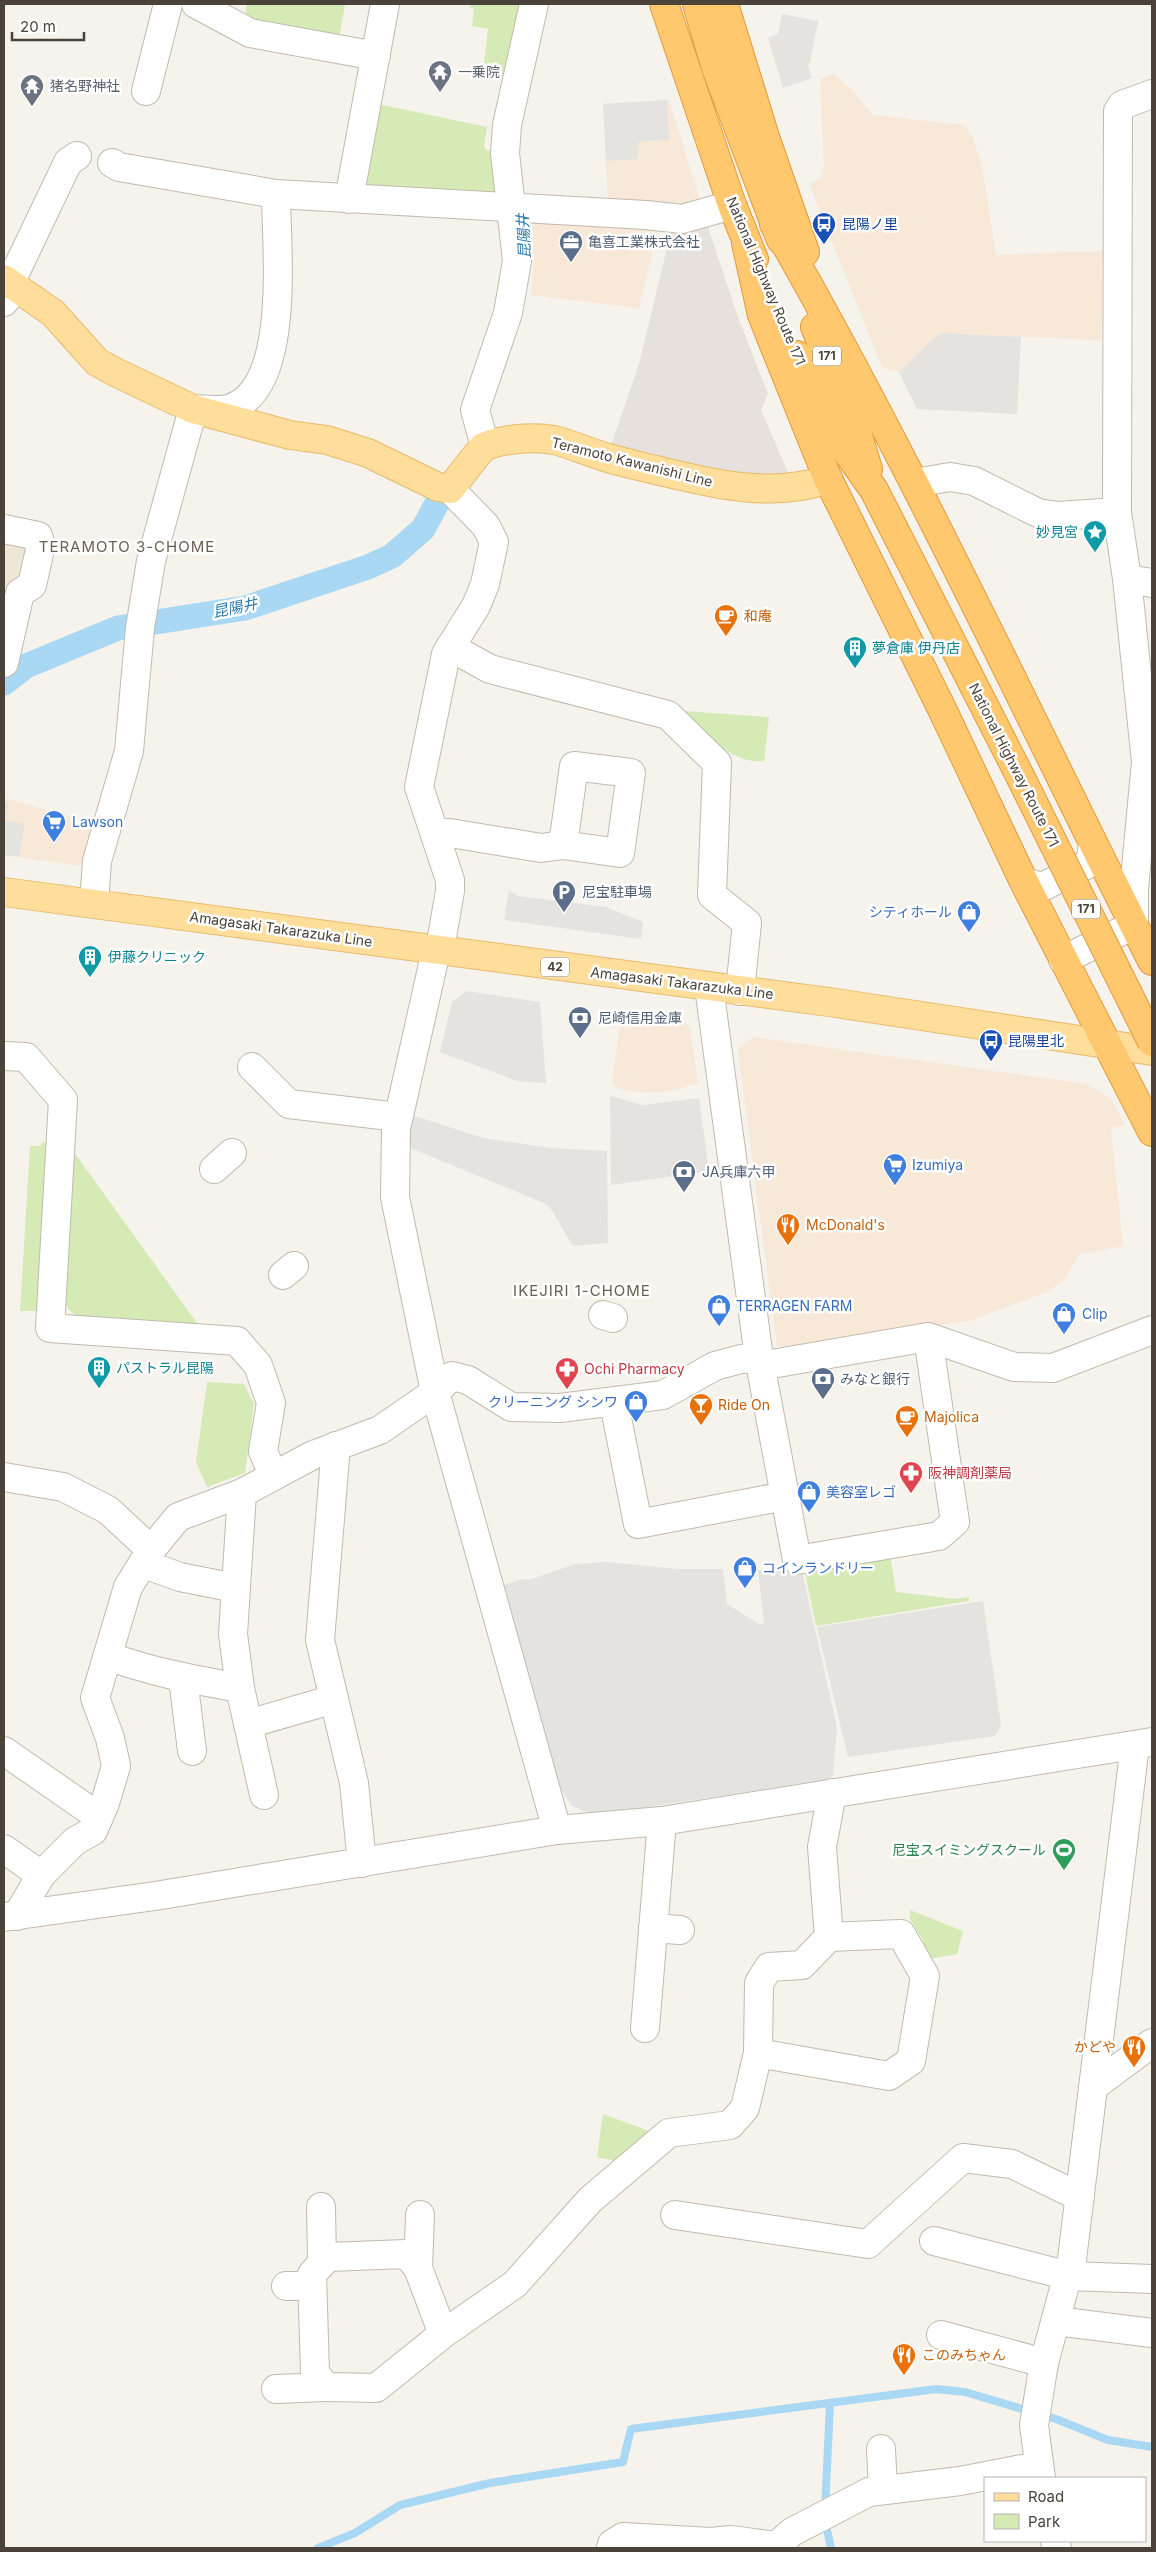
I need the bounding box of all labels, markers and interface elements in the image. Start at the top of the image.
scale bar [12,10,85,42]
text: 20 m [20,17,56,36]
temple icon: 一乗院 [427,59,453,93]
place label: 一乗院 [458,63,500,80]
temple icon: 猪名野神社 [19,73,45,107]
place label: 猪名野神社 [50,77,120,94]
street label: National Highway Route 171 [723,194,810,368]
water label: 昆陽井 [513,211,534,259]
bus stop icon: 昆陽ノ里 [811,211,837,245]
place label: 昆陽ノ里 [842,215,898,232]
office icon: 亀喜工業株式会社 [558,229,584,263]
place label: 亀喜工業株式会社 [588,233,700,250]
road number: 171 [813,346,841,366]
street label: Teramoto Kawanishi Line [550,433,715,490]
place icon: 妙見宮 [1082,519,1108,553]
place label: 妙見宮 [1036,523,1078,540]
district label: TERAMOTO 3-CHOME [39,537,215,556]
water label: 昆陽井 [211,593,261,621]
cafe icon: 和庵 [713,603,739,637]
place label: 和庵 [744,607,772,624]
building icon: 夢倉庫 伊丹店 [842,635,868,669]
place label: 夢倉庫 伊丹店 [872,639,960,656]
street label: National Highway Route 171 [966,680,1063,849]
supermarket icon: Lawson [41,809,67,843]
place label: Lawson [72,813,123,830]
parking icon: 尼宝駐車場 [551,879,577,913]
place label: 尼宝駐車場 [582,883,652,900]
shop icon: シティホール [956,899,982,933]
road number: 171 [1072,900,1100,919]
place label: シティホール [869,903,952,920]
street label: Amagasaki Takarazuka Line [189,907,373,950]
building icon: 伊藤クリニック [77,944,103,978]
place label: 伊藤クリニック [108,948,206,965]
road number: 42 [541,958,569,976]
street label: Amagasaki Takarazuka Line [590,963,775,1002]
bank icon: 尼崎信用金庫 [567,1005,593,1039]
place label: 尼崎信用金庫 [598,1009,682,1026]
bus stop icon: 昆陽里北 [978,1028,1004,1062]
place label: 昆陽里北 [1008,1032,1064,1049]
supermarket icon: Izumiya [882,1152,908,1186]
place label: Izumiya [912,1156,963,1173]
bank icon: JA兵庫六甲 [671,1159,697,1193]
place label: JA兵庫六甲 [702,1163,775,1180]
restaurant icon: McDonald's [775,1212,801,1246]
place label: McDonald's [806,1216,885,1233]
district label: IKEJIRI 1-CHOME [513,1281,651,1300]
shop icon: TERRAGEN FARM [706,1293,732,1327]
place label: TERRAGEN FARM [736,1297,852,1314]
shop icon: Clip [1051,1301,1077,1335]
place label: Clip [1082,1305,1108,1322]
building icon: パストラル昆陽 [86,1355,112,1389]
pharmacy icon: Ochi Pharmacy [554,1356,580,1390]
place label: パストラル昆陽 [116,1359,214,1376]
place label: Ochi Pharmacy [584,1360,685,1377]
bank icon: みなと銀行 [810,1366,836,1400]
place label: みなと銀行 [840,1370,910,1387]
shop icon: クリーニング シンワ [623,1389,649,1423]
bar icon: Ride On [688,1392,714,1426]
place label: クリーニング シンワ [488,1393,618,1410]
place label: Ride On [718,1396,770,1413]
cafe icon: Majolica [894,1404,920,1438]
place label: Majolica [924,1408,979,1425]
pharmacy icon: 阪神調剤薬局 [898,1460,924,1494]
place label: 阪神調剤薬局 [928,1464,1012,1481]
shop icon: 美容室レゴ [796,1479,822,1513]
place label: 美容室レゴ [826,1483,896,1500]
shop icon: コインランドリー [732,1555,758,1589]
place label: コインランドリー [762,1559,874,1576]
sports icon: 尼宝スイミングスクール [1051,1837,1077,1871]
place label: 尼宝スイミングスクール [892,1841,1046,1858]
restaurant icon: かどや [1121,2034,1147,2068]
place label: かどや [1074,2038,1116,2055]
restaurant icon: このみちゃん [891,2342,917,2376]
place label: このみちゃん [922,2346,1006,2363]
legend [984,2477,1146,2542]
text: Road [1028,2487,1064,2506]
text: Park [1028,2512,1061,2531]

